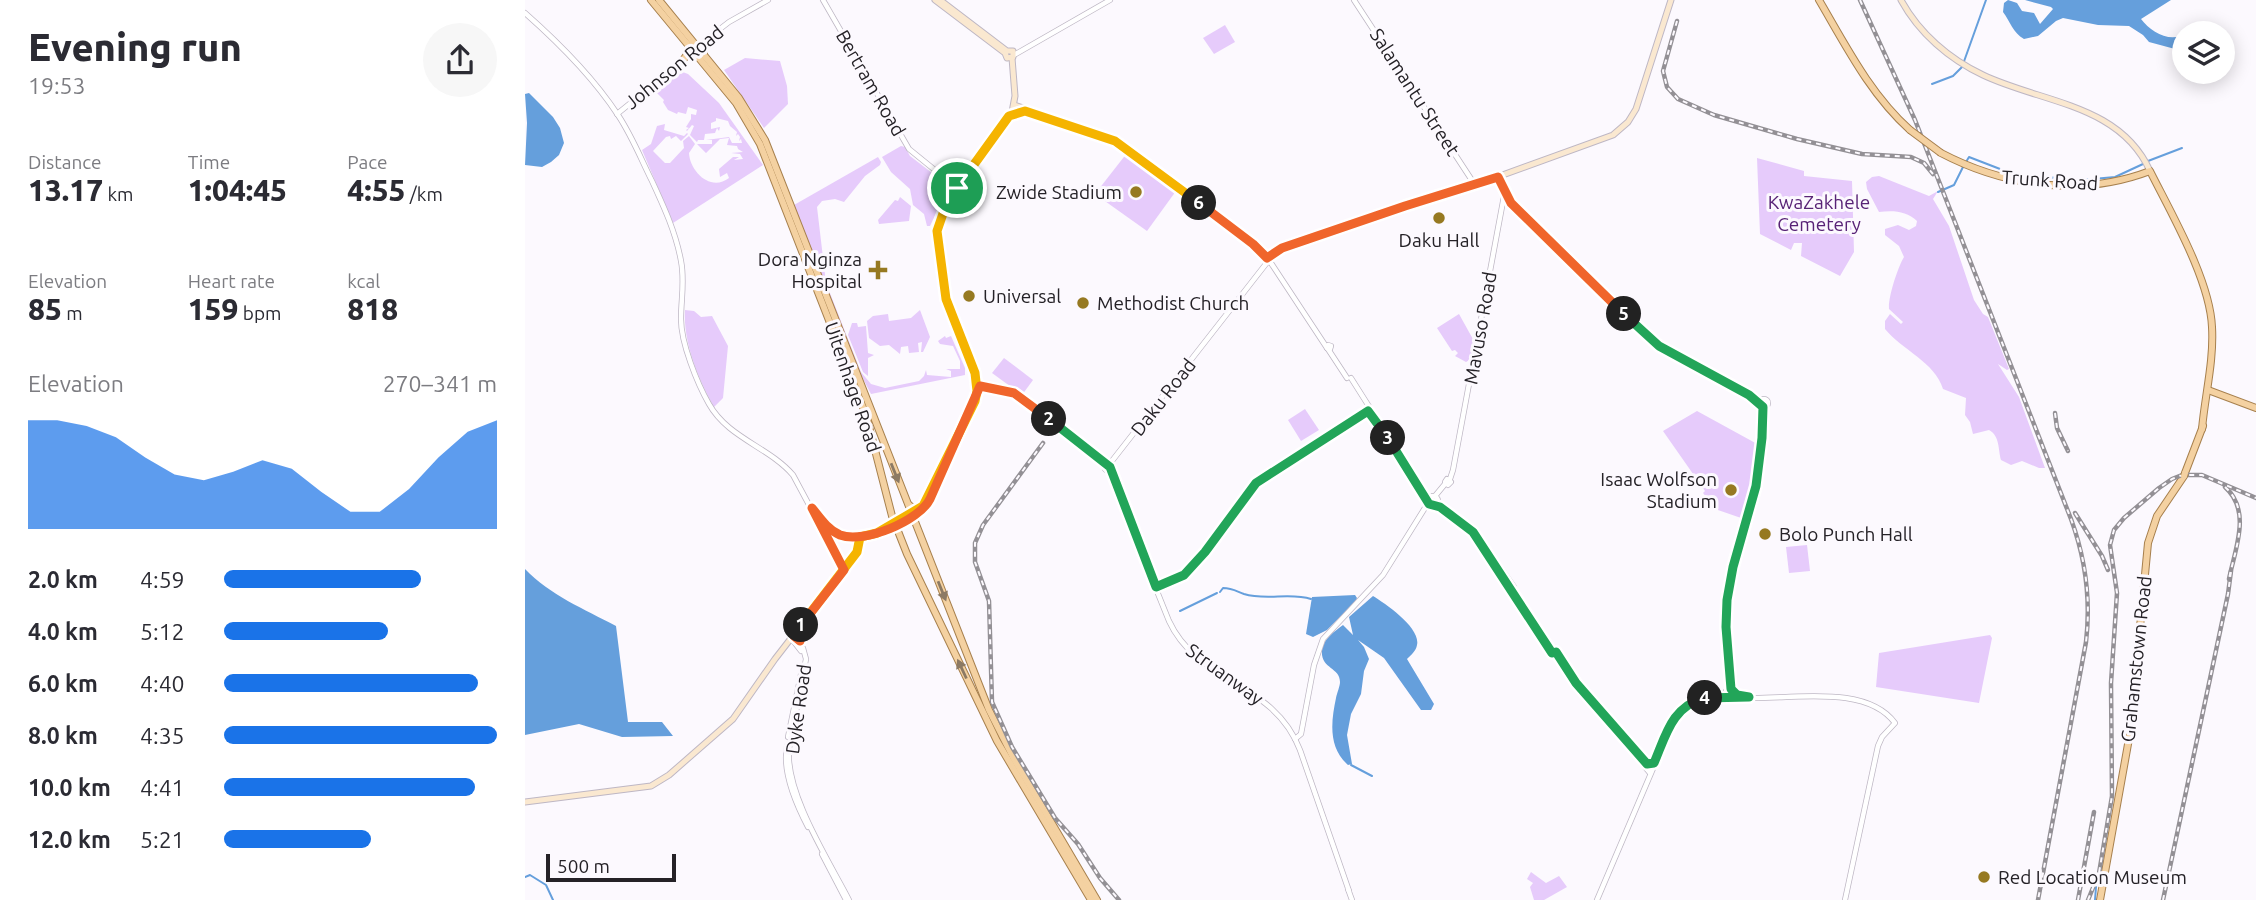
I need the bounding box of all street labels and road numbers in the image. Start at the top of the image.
street label: Johnson Road [620,21,728,113]
street label: Salamantu Street [1366,24,1465,160]
street label: Bertram Road [832,26,910,140]
street label: Trunk Road [2001,166,2099,194]
street label: Mavuso Road [1459,270,1501,386]
street label: Uitenhage Road [820,319,886,455]
street label: Daku Road [1126,354,1200,440]
street label: Grahamstown Road [2116,575,2156,743]
street label: Struanway [1182,639,1268,709]
street label: Dyke Road [781,663,815,755]

